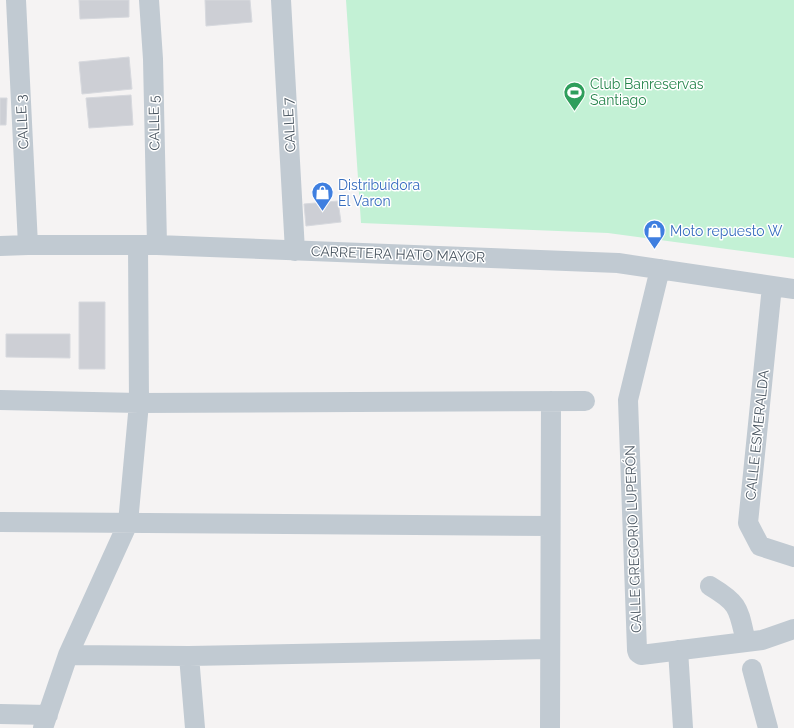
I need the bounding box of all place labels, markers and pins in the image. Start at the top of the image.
place label: Club Banreservas Santiago [590,76,704,108]
sports icon: Club Banreservas Santiago [561,79,587,112]
place label: Distribuidora El Varon [338,177,420,209]
shop icon: Distribuidora El Varon [309,180,335,213]
shop icon: Moto repuesto W [641,218,667,251]
place label: Moto repuesto W [670,223,783,239]

